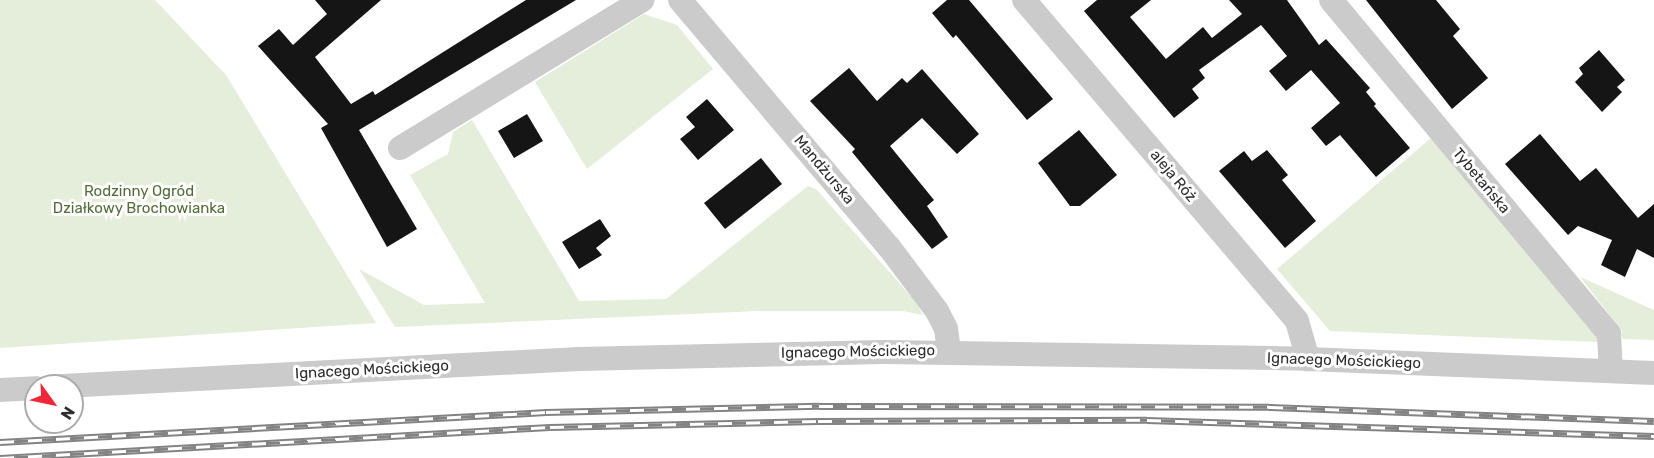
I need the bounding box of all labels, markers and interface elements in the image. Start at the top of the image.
street label: Mandżurska [790,132,858,208]
street label: Tybetańska [1448,145,1514,217]
street label: aleja Róż [1146,146,1200,206]
park label: Rodzinny Ogród Działkowy Brochowianka [53,182,225,217]
street label: Ignacego Mościckiego [781,342,935,362]
street label: Ignacego Mościckiego [1267,349,1421,373]
street label: Ignacego Mościckiego [295,357,449,383]
north arrow [24,374,84,434]
text: N [57,403,79,423]

